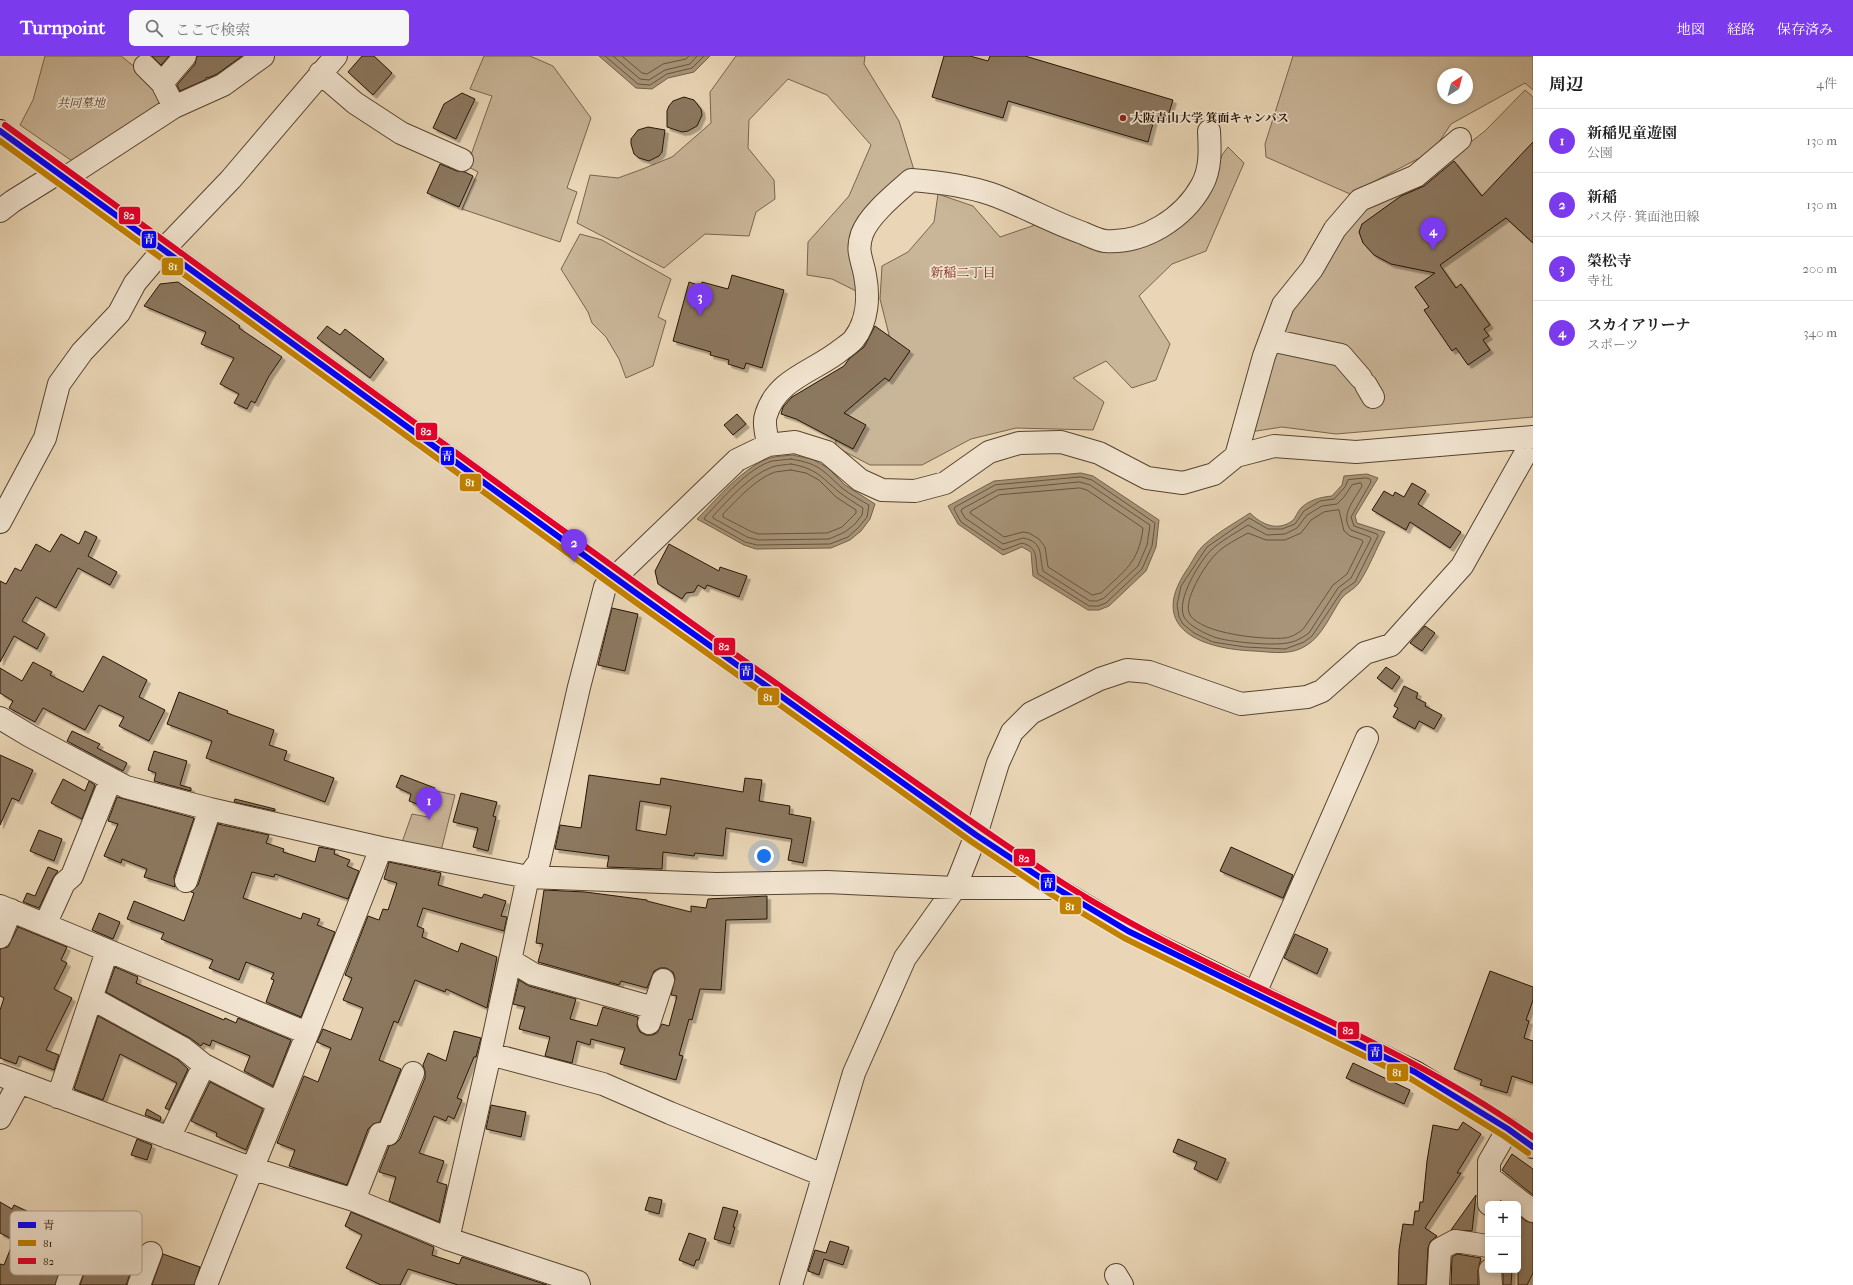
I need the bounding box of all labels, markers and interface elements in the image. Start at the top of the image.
search box [129,10,409,46]
text: Turnpoint [20,17,105,39]
icon: search [143,17,165,39]
text: ここで検索 [175,21,250,39]
text: 地図 [1677,21,1705,38]
text: 経路 [1727,21,1755,38]
text: 保存済み [1777,21,1833,38]
north arrow [1437,68,1473,104]
text: 周辺 [1549,74,1583,94]
text: 4件 [1816,76,1837,91]
park label: 共同墓地 [57,96,107,110]
place label: 大阪青山大学 箕面キャンパス [1131,111,1289,125]
marker: 大阪青山大学 箕面キャンパス [1118,113,1128,123]
text: 新稲児童遊園 [1587,124,1677,142]
text: 1 [1560,133,1564,148]
text: 130 m [1806,133,1837,148]
text: 公園 [1587,145,1613,160]
text: 新稲 [1587,188,1617,206]
text: 2 [1559,197,1565,212]
text: 130 m [1806,197,1837,212]
line badge: 82 [118,206,141,225]
text: 82 [123,209,135,222]
text: バス停 · 箕面池田線 [1587,209,1699,224]
pin: 4 [1420,217,1446,250]
line badge: 青 [141,230,157,249]
text: 青 [144,233,155,246]
text: 榮松寺 [1587,252,1632,270]
line badge: 81 [161,257,184,276]
text: 81 [168,260,178,273]
text: 3 [1559,261,1565,276]
text: 200 m [1802,261,1837,276]
district label: 新稲二丁目 [930,265,996,280]
text: 寺社 [1587,273,1613,288]
pin: 3 [687,283,713,316]
text: スカイアリーナ [1587,316,1691,334]
text: 4 [1558,325,1566,340]
text: 340 m [1803,325,1837,340]
text: スポーツ [1587,337,1638,352]
line badge: 82 [415,422,438,441]
text: 82 [420,425,432,438]
line badge: 青 [440,446,455,466]
text: 青 [442,450,453,463]
line badge: 81 [459,473,482,492]
text: 81 [465,476,475,489]
pin: 2 [561,529,587,562]
line badge: 82 [713,637,736,656]
text: 82 [718,640,730,653]
line badge: 青 [739,662,754,681]
text: 青 [741,665,752,678]
line badge: 81 [757,687,780,706]
text: 81 [763,691,773,704]
pin: 1 [416,787,442,820]
your location [754,846,774,866]
line badge: 82 [1013,848,1036,867]
text: 82 [1018,852,1030,865]
line badge: 青 [1040,873,1056,892]
text: 青 [1043,877,1054,890]
line badge: 81 [1059,896,1082,915]
text: 81 [1065,900,1075,913]
line badge: 82 [1337,1021,1360,1040]
text: 82 [1342,1024,1354,1037]
line badge: 青 [1367,1043,1383,1062]
text: 青 [1370,1046,1381,1059]
line badge: 81 [1386,1063,1409,1082]
text: 81 [1392,1066,1402,1079]
map controls [1485,1201,1521,1273]
button: + [1485,1201,1521,1237]
legend [10,1211,142,1275]
text: 青 [43,1219,54,1232]
text: 81 [43,1237,53,1250]
button: − [1485,1237,1521,1273]
text: 82 [43,1255,55,1268]

